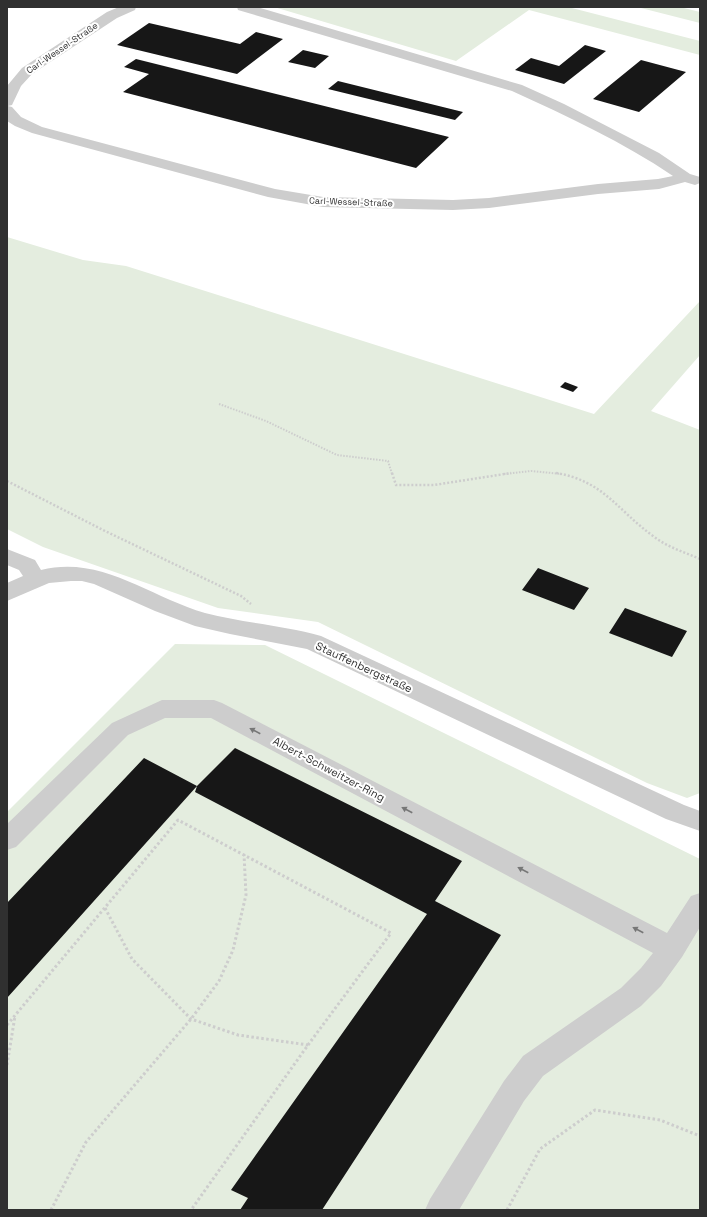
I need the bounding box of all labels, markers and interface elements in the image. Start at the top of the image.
street label: Carl-Wessel-Straße [24,20,100,76]
street label: Carl-Wessel-Straße [309,195,393,209]
street label: Stauffenbergstraße [313,638,415,696]
one-way arrow [249,727,261,734]
street label: Albert-Schweitzer-Ring [271,734,387,804]
one-way arrow [401,807,413,813]
one-way arrow [517,867,528,874]
one-way arrow [632,927,644,934]

